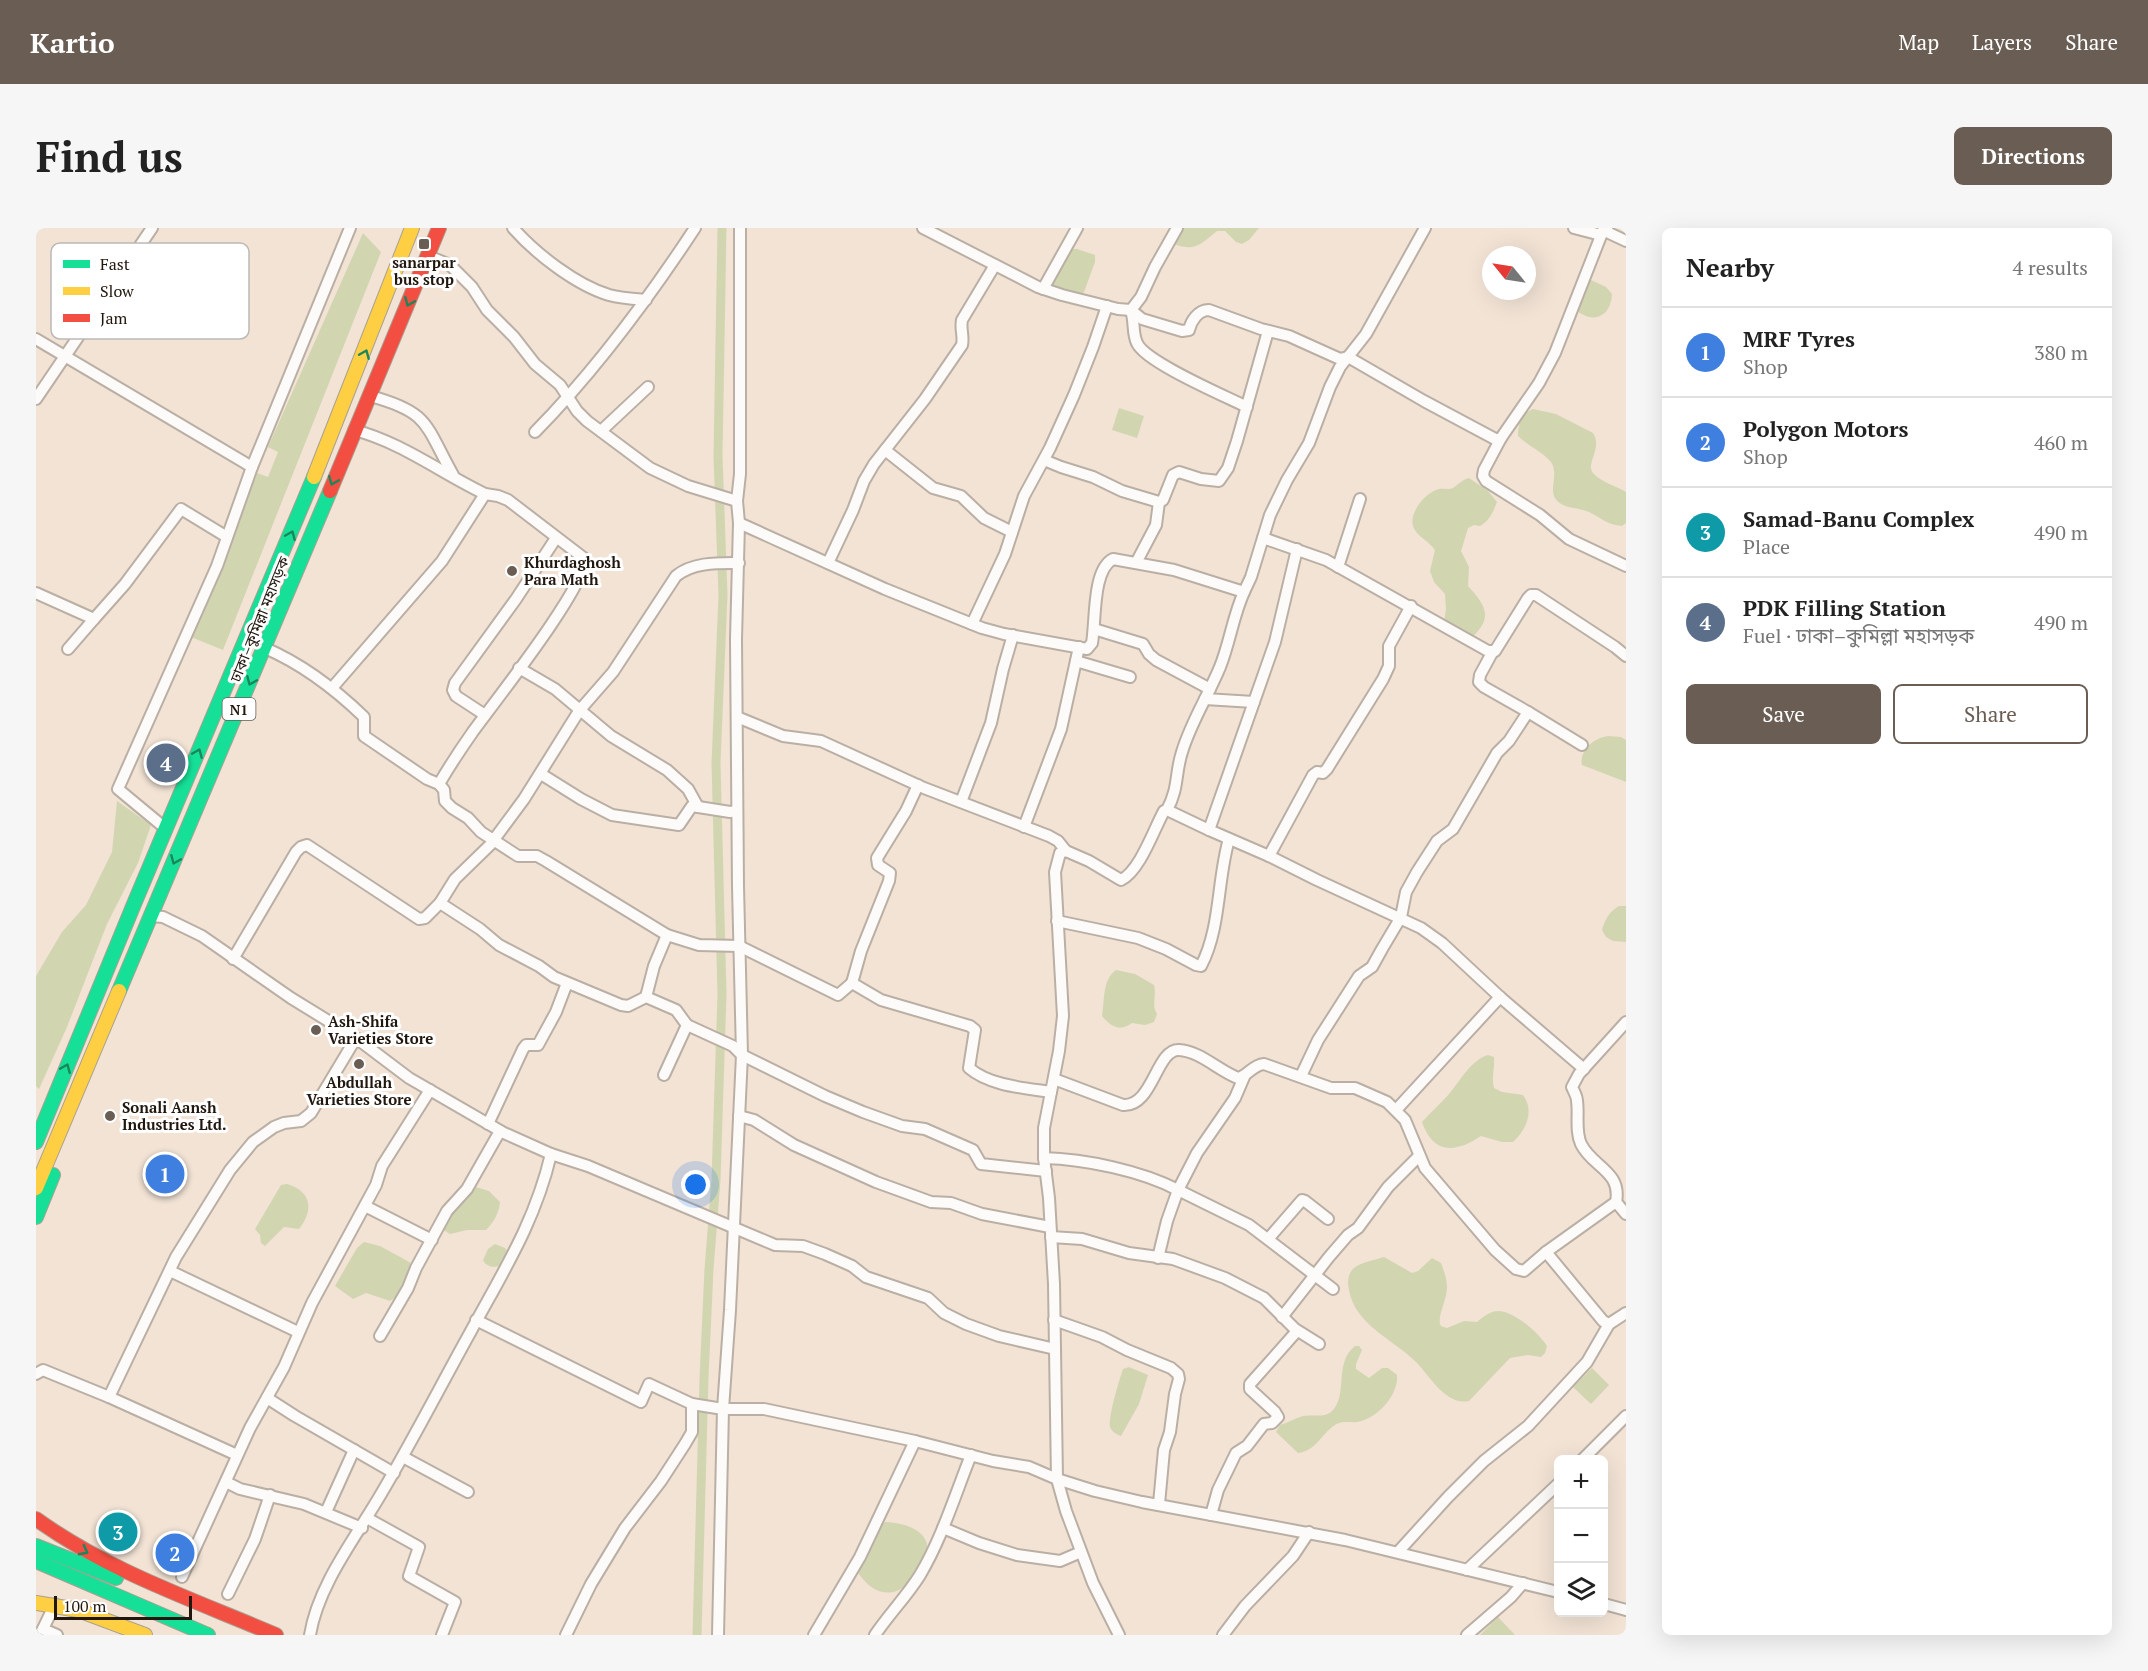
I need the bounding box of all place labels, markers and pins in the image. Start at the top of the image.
marker: sanarpar bus stop [417,237,431,251]
place label: sanarpar bus stop [392,252,456,289]
place label: Khurdaghosh Para Math [524,552,621,589]
marker: Khurdaghosh Para Math [505,564,519,578]
pin: 4 [146,740,186,786]
place label: Ash-Shifa Varieties Store [328,1011,433,1048]
marker: Ash-Shifa Varieties Store [309,1023,323,1037]
marker: Abdullah Varieties Store [352,1057,366,1071]
place label: Abdullah Varieties Store [306,1072,412,1109]
place label: Sonali Aansh Industries Ltd. [122,1097,226,1134]
marker: Sonali Aansh Industries Ltd. [103,1109,117,1123]
pin: 1 [146,1152,184,1196]
pin: 3 [98,1510,137,1554]
pin: 2 [156,1530,194,1576]

